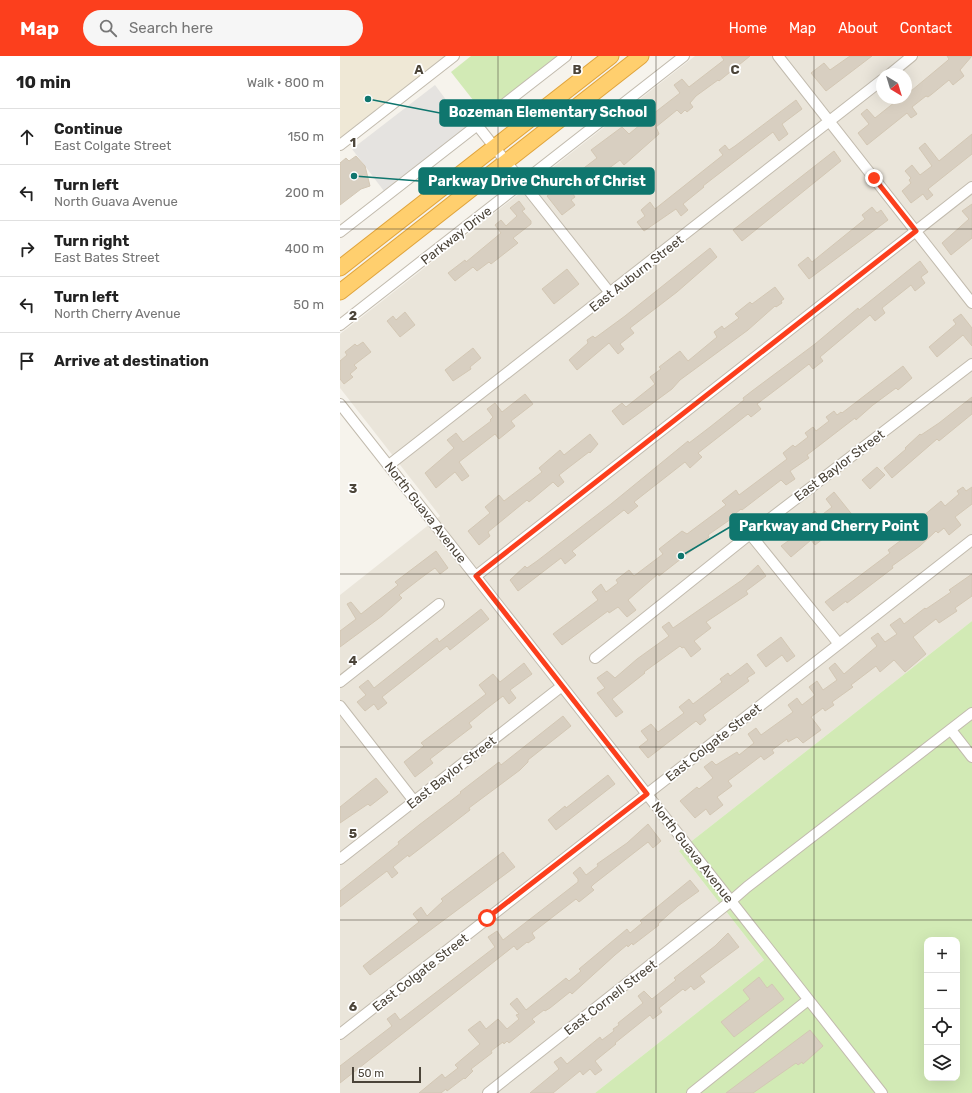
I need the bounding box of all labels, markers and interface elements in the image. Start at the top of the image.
search box [83,10,363,46]
text: Map [20,17,59,40]
icon: search [97,17,119,39]
text: Search here [129,19,213,37]
text: Home [729,20,767,37]
text: Map [789,20,816,37]
text: About [838,20,878,37]
text: Contact [900,20,952,37]
text: A [414,62,424,77]
text: B [572,62,582,77]
text: C [730,62,740,77]
north arrow [876,68,912,104]
text: 10 min [16,72,71,92]
text: Walk · 800 m [247,75,324,90]
callout: Bozeman Elementary School [440,100,655,126]
text: Bozeman Elementary School [449,104,647,121]
text: Continue [54,120,123,138]
icon: ahead [16,126,38,148]
text: 150 m [288,129,324,144]
text: 1 [350,135,356,150]
text: East Colgate Street [54,138,171,153]
callout: Parkway Drive Church of Christ [419,168,654,194]
route end [865,169,883,187]
text: Parkway Drive Church of Christ [428,173,646,190]
text: Turn left [54,176,119,194]
icon: left [16,182,38,204]
text: 200 m [285,185,324,200]
text: North Guava Avenue [54,194,178,209]
street label: Parkway Drive [418,203,495,268]
text: Turn right [54,232,129,250]
street label: East Auburn Street [586,232,686,315]
icon: right [16,238,38,260]
text: 400 m [285,241,324,256]
text: East Bates Street [54,250,160,265]
text: Turn left [54,288,119,306]
icon: left [16,294,38,316]
text: 50 m [293,297,324,312]
text: North Cherry Avenue [54,306,181,321]
text: 2 [349,308,357,323]
icon: arrive [16,350,38,372]
text: Arrive at destination [54,352,209,370]
street label: East Baylor Street [791,427,887,504]
street label: North Guava Avenue [382,459,470,566]
text: 3 [349,481,358,496]
callout: Parkway and Cherry Point [730,514,927,540]
text: Parkway and Cherry Point [739,518,919,535]
text: 4 [349,653,358,668]
street label: East Colgate Street [662,700,765,785]
street label: East Baylor Street [404,733,499,812]
street label: North Guava Avenue [649,799,737,906]
text: 5 [349,826,357,841]
route start [478,909,496,927]
street label: East Colgate Street [369,930,472,1015]
map controls [924,937,960,1081]
button: + [924,937,960,973]
street label: East Cornell Street [561,957,660,1038]
button: − [924,973,960,1009]
text: 6 [349,999,358,1014]
button: locate [924,1009,960,1045]
button: layers [924,1045,960,1081]
scale bar [352,1065,421,1084]
text: 50 m [358,1067,384,1080]

